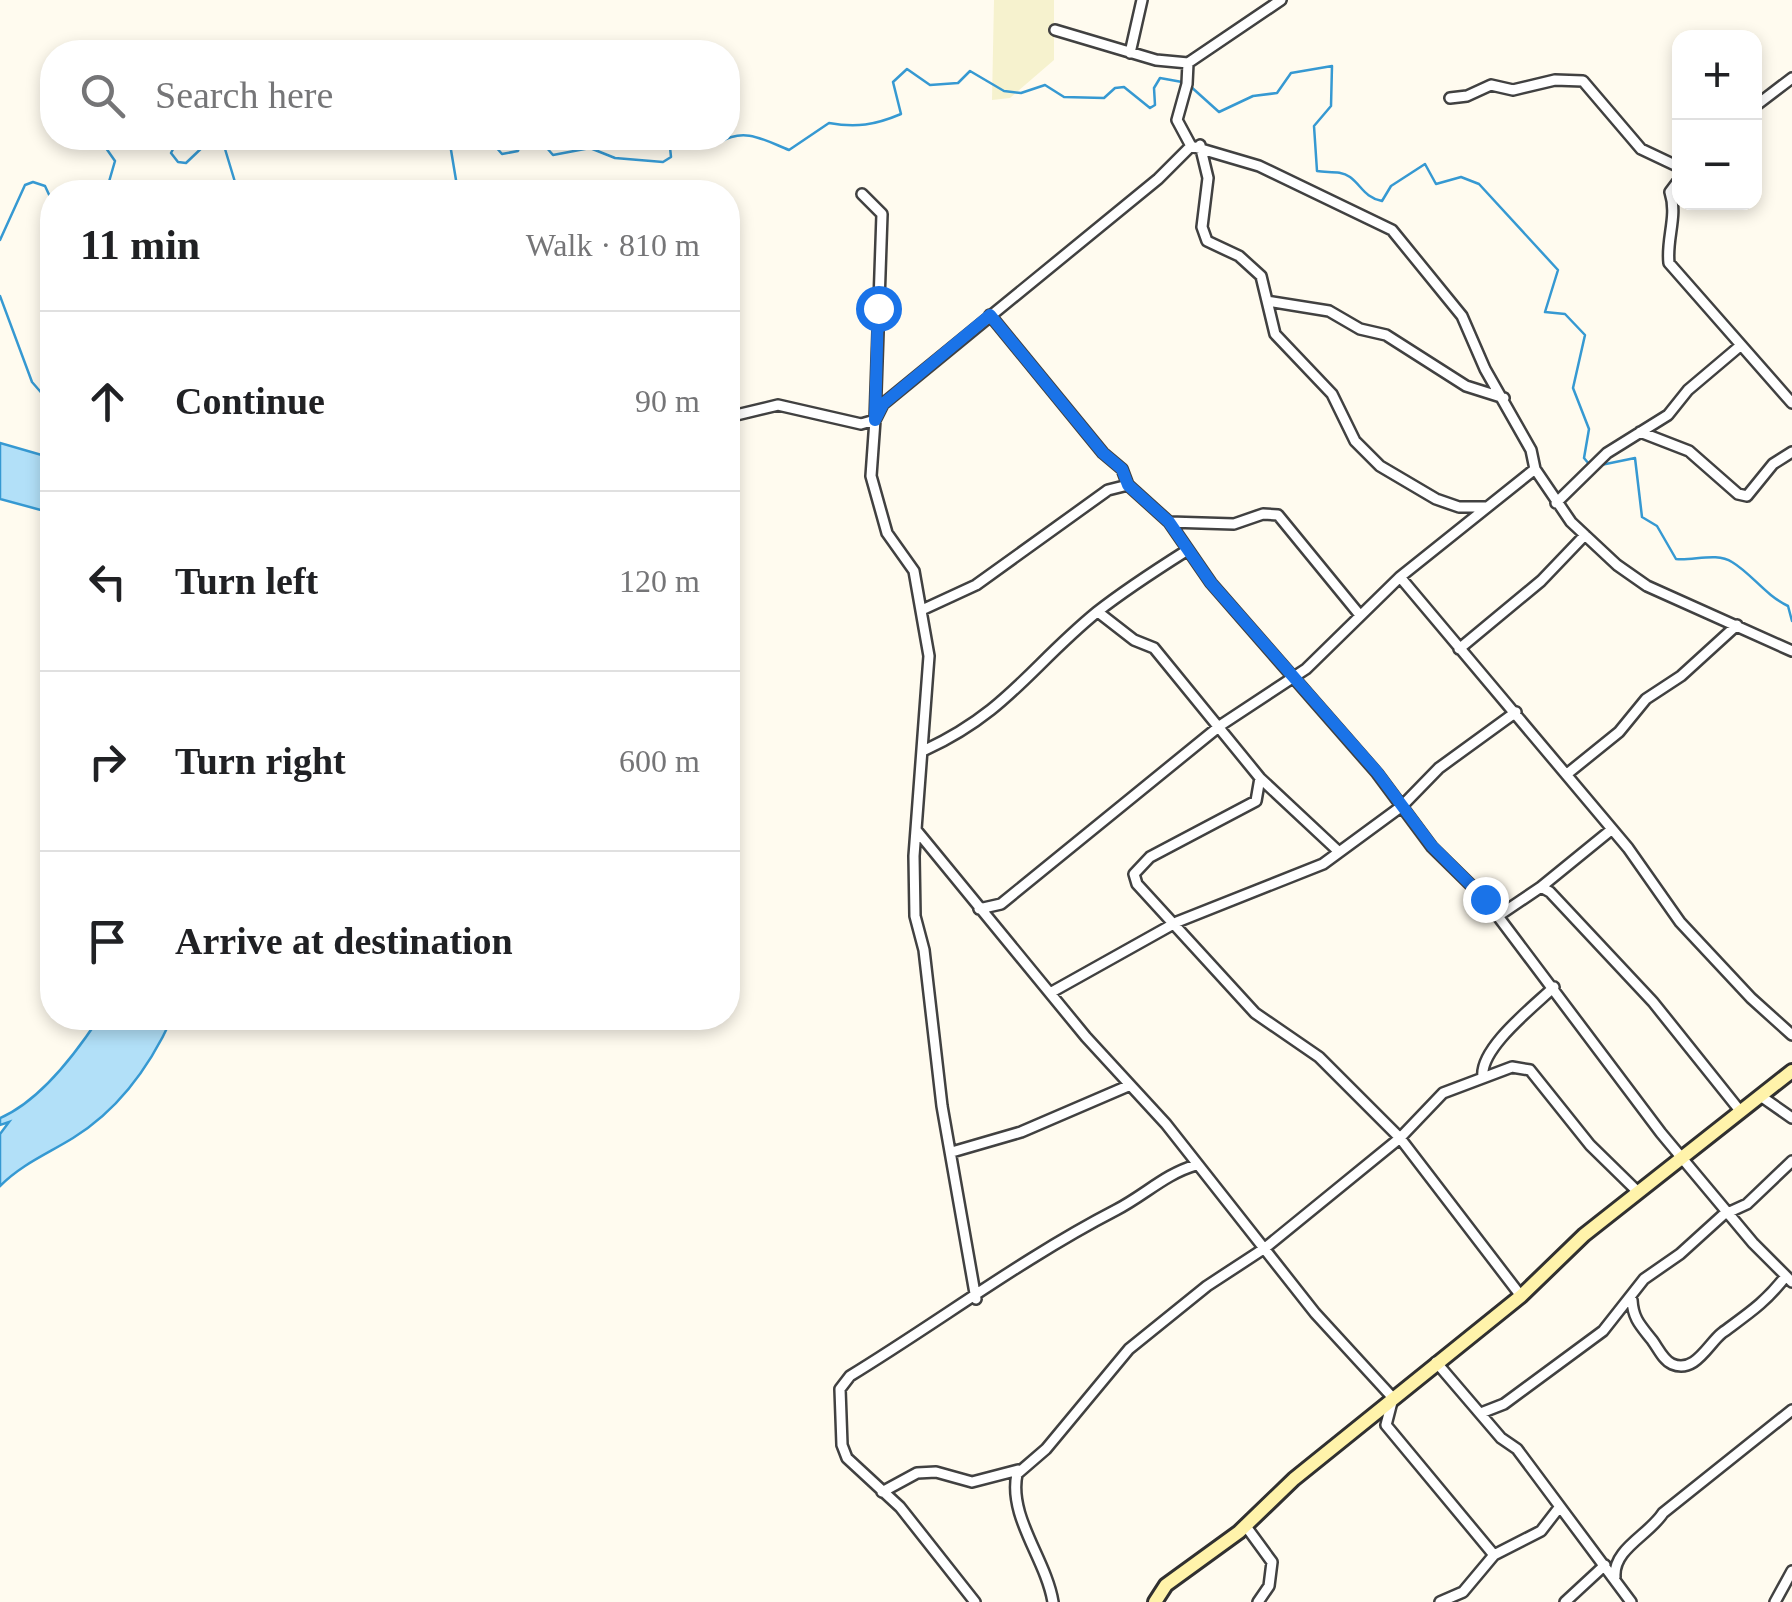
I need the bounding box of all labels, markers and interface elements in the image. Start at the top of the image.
map controls [1672,30,1762,210]
button: + [1672,30,1762,120]
search box [40,40,740,150]
icon: search [75,68,130,123]
text: Search here [155,74,333,116]
button: − [1672,120,1762,210]
text: 11 min [80,222,200,268]
text: Walk · 810 m [526,227,700,263]
route start [856,286,902,332]
icon: ahead [80,374,135,429]
text: Continue [175,380,325,422]
text: 90 m [635,383,700,419]
icon: left [80,554,135,609]
text: Turn left [175,560,318,602]
text: 120 m [619,563,700,599]
icon: right [80,734,135,789]
text: Turn right [175,740,346,782]
text: 600 m [619,743,700,779]
route end [1463,877,1509,923]
icon: arrive [80,914,135,969]
text: Arrive at destination [175,920,513,962]

